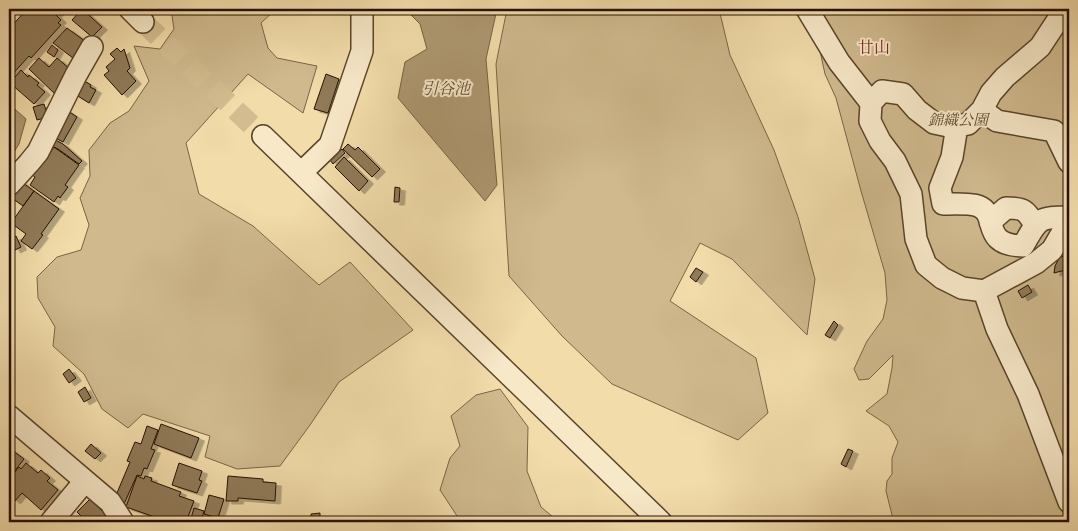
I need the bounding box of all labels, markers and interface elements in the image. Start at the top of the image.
district label: 廿山 [858,38,890,58]
water label: 引谷池 [422,79,472,99]
park label: 錦織公園 [928,111,991,130]

